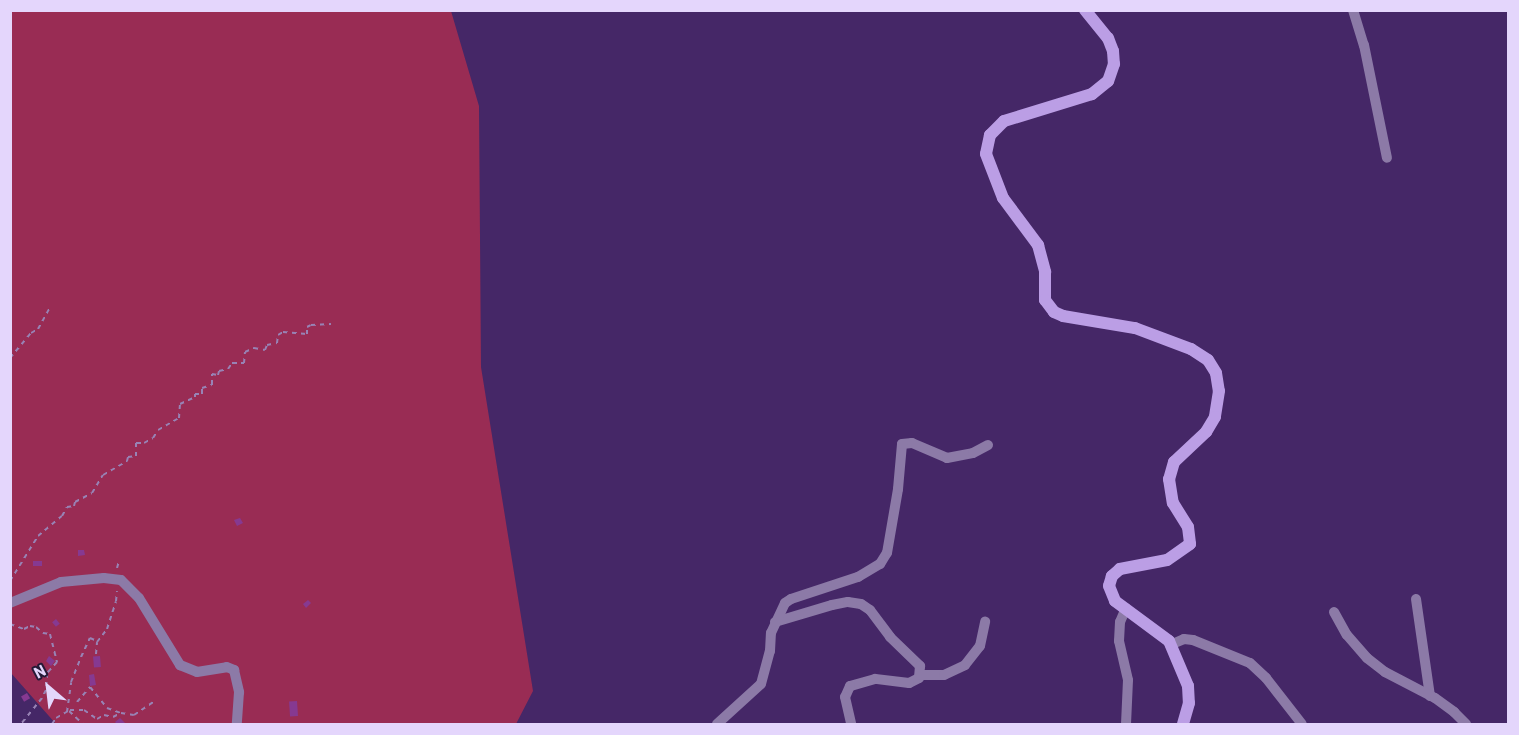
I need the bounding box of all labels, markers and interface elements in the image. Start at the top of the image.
north arrow [18,657,78,717]
text: N [30,660,48,682]

